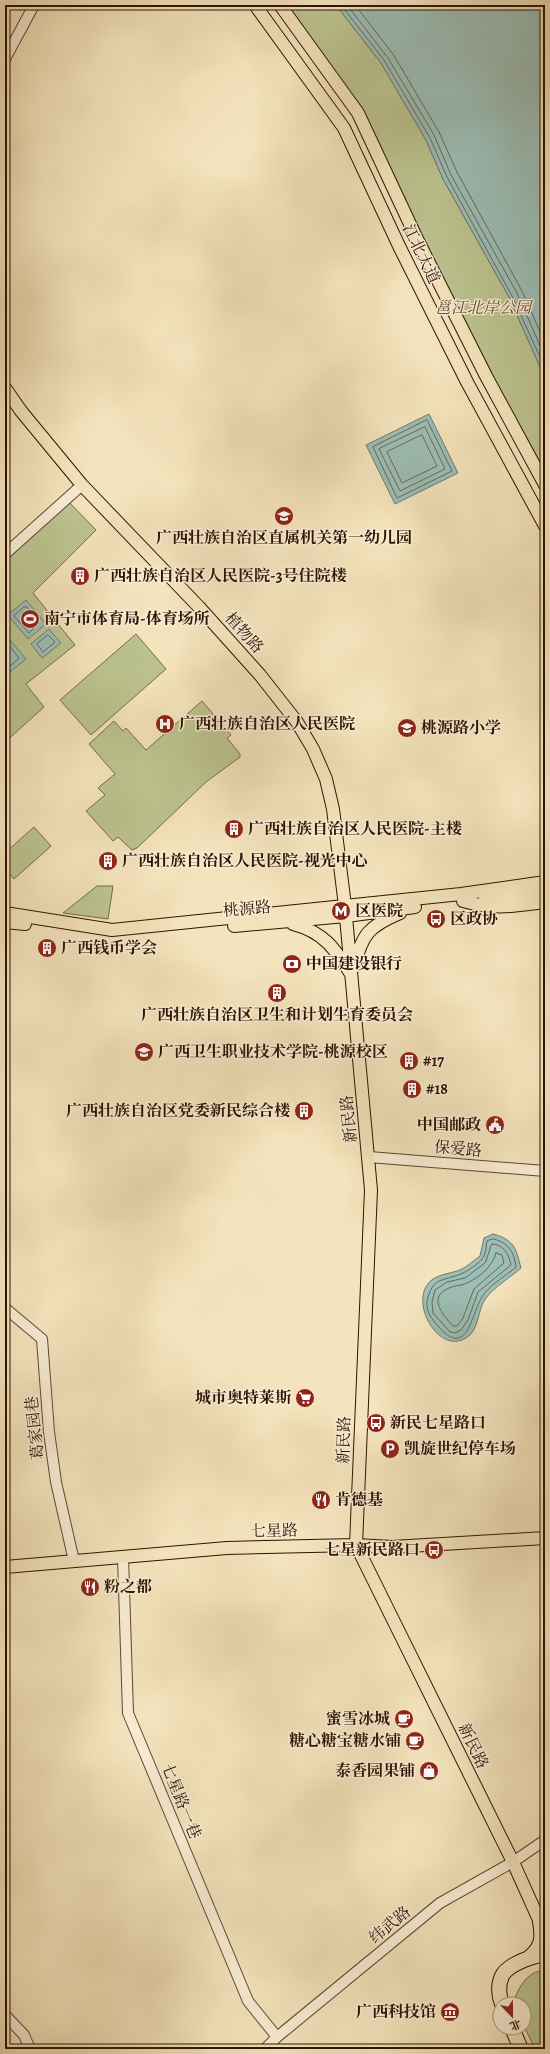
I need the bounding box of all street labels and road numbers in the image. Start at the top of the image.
street label: 江北大道 [397,220,445,288]
street label: 植物路 [220,608,268,658]
street label: 桃源路 [222,896,272,922]
street label: 新民路 [336,1094,362,1144]
street label: 保爱路 [433,1136,483,1162]
street label: 葛家园巷 [21,1395,49,1461]
street label: 新民路 [332,1416,356,1464]
street label: 七星路 [250,1520,298,1542]
street label: 新民路 [453,1720,493,1772]
street label: 七星路一巷 [156,1760,206,1842]
street label: 纬武路 [364,1901,416,1949]

